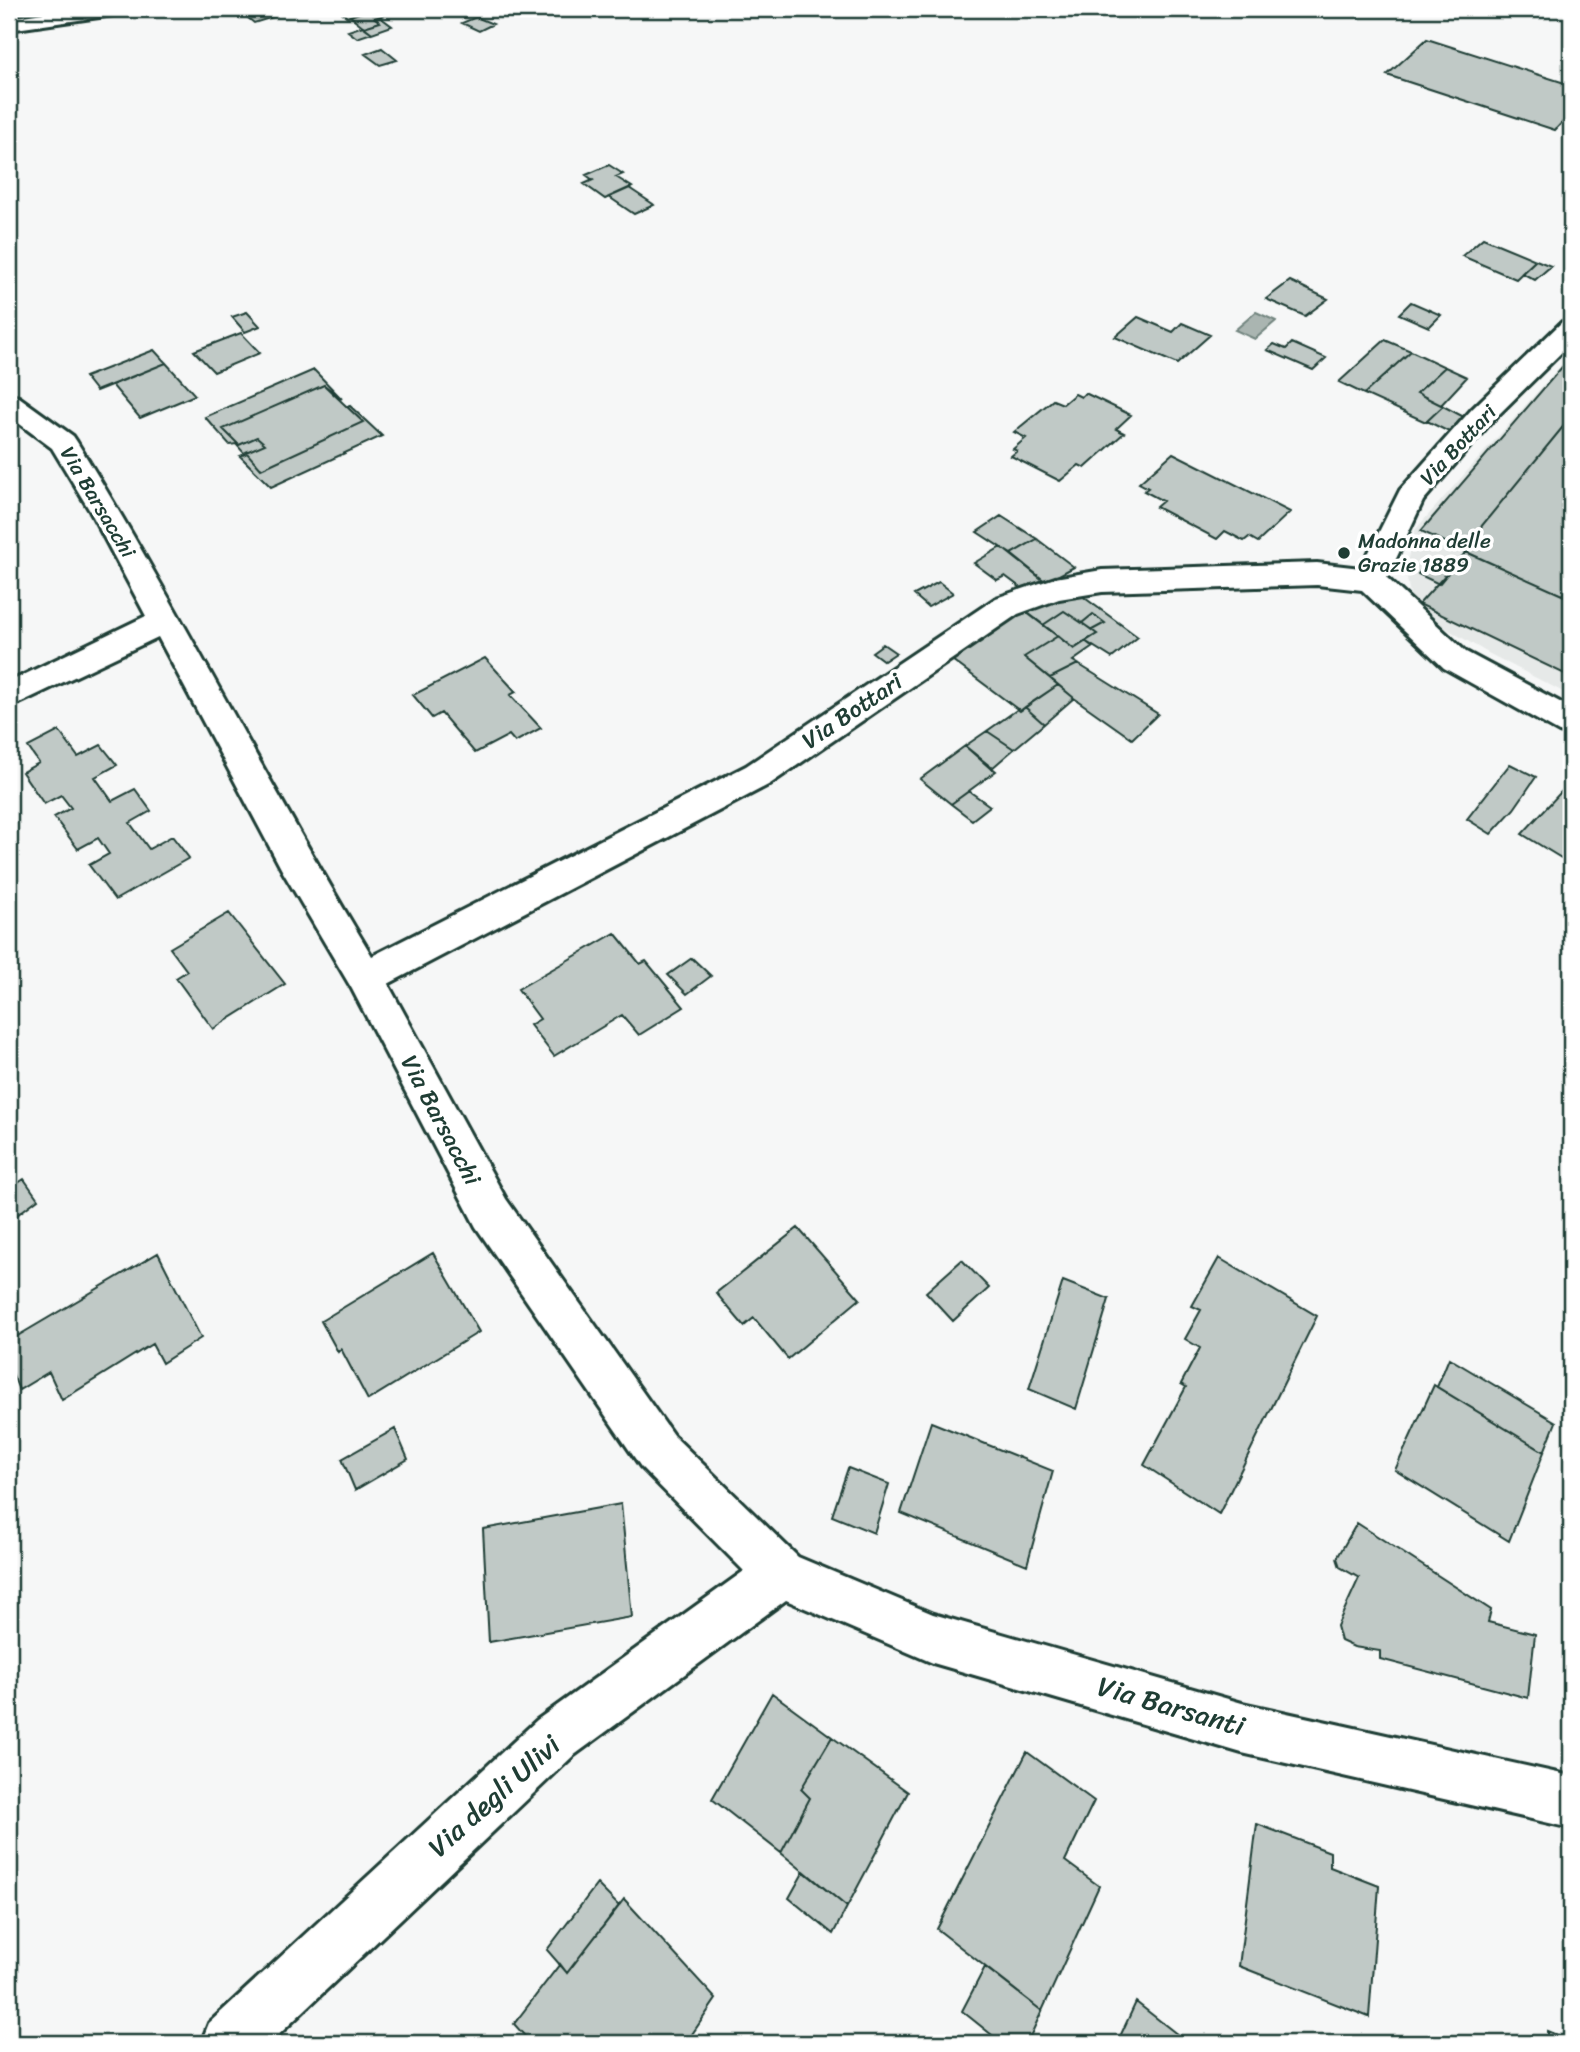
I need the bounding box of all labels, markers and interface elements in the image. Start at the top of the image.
street label: Via Bottari [1410,394,1507,495]
street label: Via Barsacchi [50,439,147,566]
place label: Madonna delle Grazie 1889 [1358,522,1491,584]
marker: Madonna delle Grazie 1889 [1336,545,1352,561]
street label: Via Bottari [793,661,912,761]
street label: Via Barsacchi [389,1047,494,1194]
street label: Via Barsanti [1092,1662,1252,1751]
street label: Via degli Ulivi [416,1721,573,1870]

